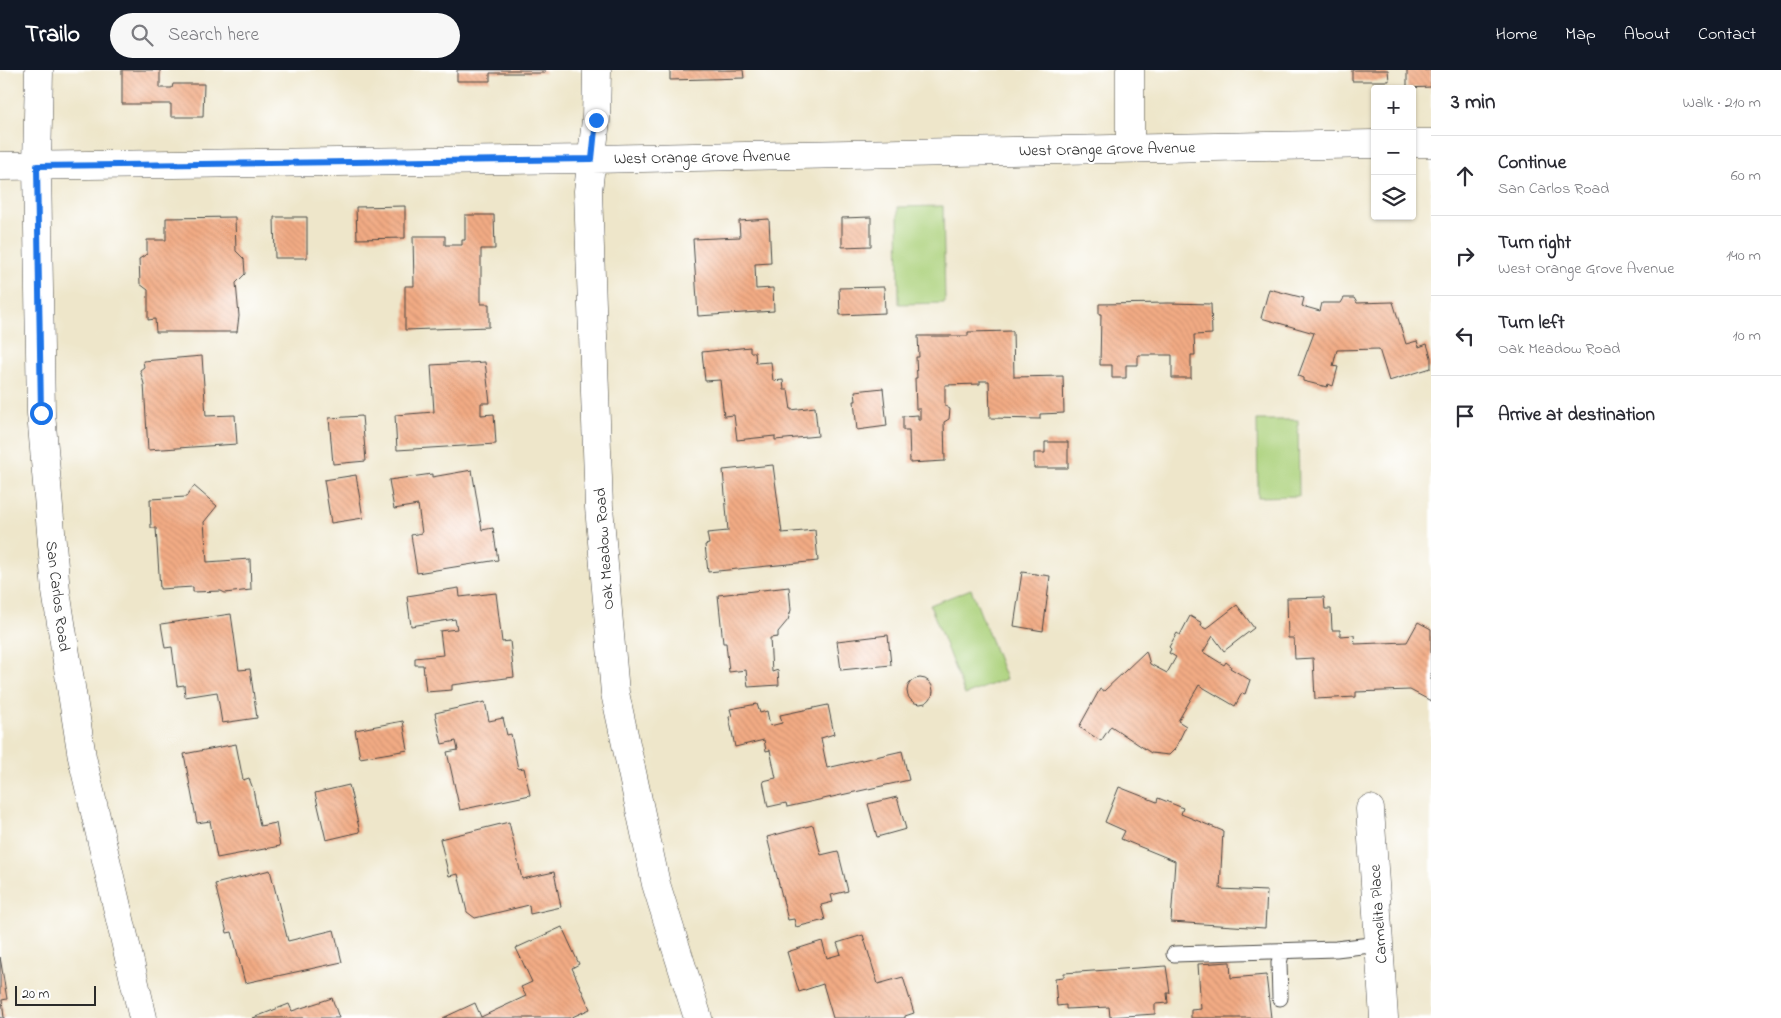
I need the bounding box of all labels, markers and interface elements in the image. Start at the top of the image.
search box [110,13,460,58]
text: Trailo [25,18,80,53]
icon: search [128,21,156,49]
text: Search here [168,22,259,49]
text: Home [1496,22,1537,48]
text: Map [1565,22,1596,48]
text: About [1624,22,1670,48]
text: Contact [1698,22,1756,48]
map controls [1371,85,1416,220]
button: + [1371,85,1416,130]
text: 3 min [1451,88,1495,118]
text: Walk · 210 m [1682,91,1761,115]
route end [585,109,608,132]
button: − [1371,130,1416,175]
street label: West Orange Grove Avenue [1019,136,1196,164]
street label: West Orange Grove Avenue [614,144,791,172]
text: Continue [1498,150,1566,177]
icon: ahead [1451,162,1479,190]
text: 60 m [1731,164,1761,188]
button: layers [1371,175,1416,220]
text: San Carlos Road [1498,177,1609,201]
text: Turn right [1498,230,1571,257]
icon: right [1451,242,1479,270]
text: 140 m [1726,244,1761,268]
text: West Orange Grove Avenue [1498,257,1674,281]
text: Turn left [1498,310,1565,337]
icon: left [1451,322,1479,350]
text: 10 m [1733,324,1761,348]
text: Oak Meadow Road [1498,337,1620,361]
route start [30,402,53,425]
icon: arrive [1451,402,1479,430]
text: Arrive at destination [1498,402,1655,429]
street label: Oak Meadow Road [589,487,621,611]
street label: San Carlos Road [38,540,76,653]
street label: Carmelita Place [1363,863,1394,964]
scale bar [15,983,96,1006]
text: 20 m [22,984,49,1005]

